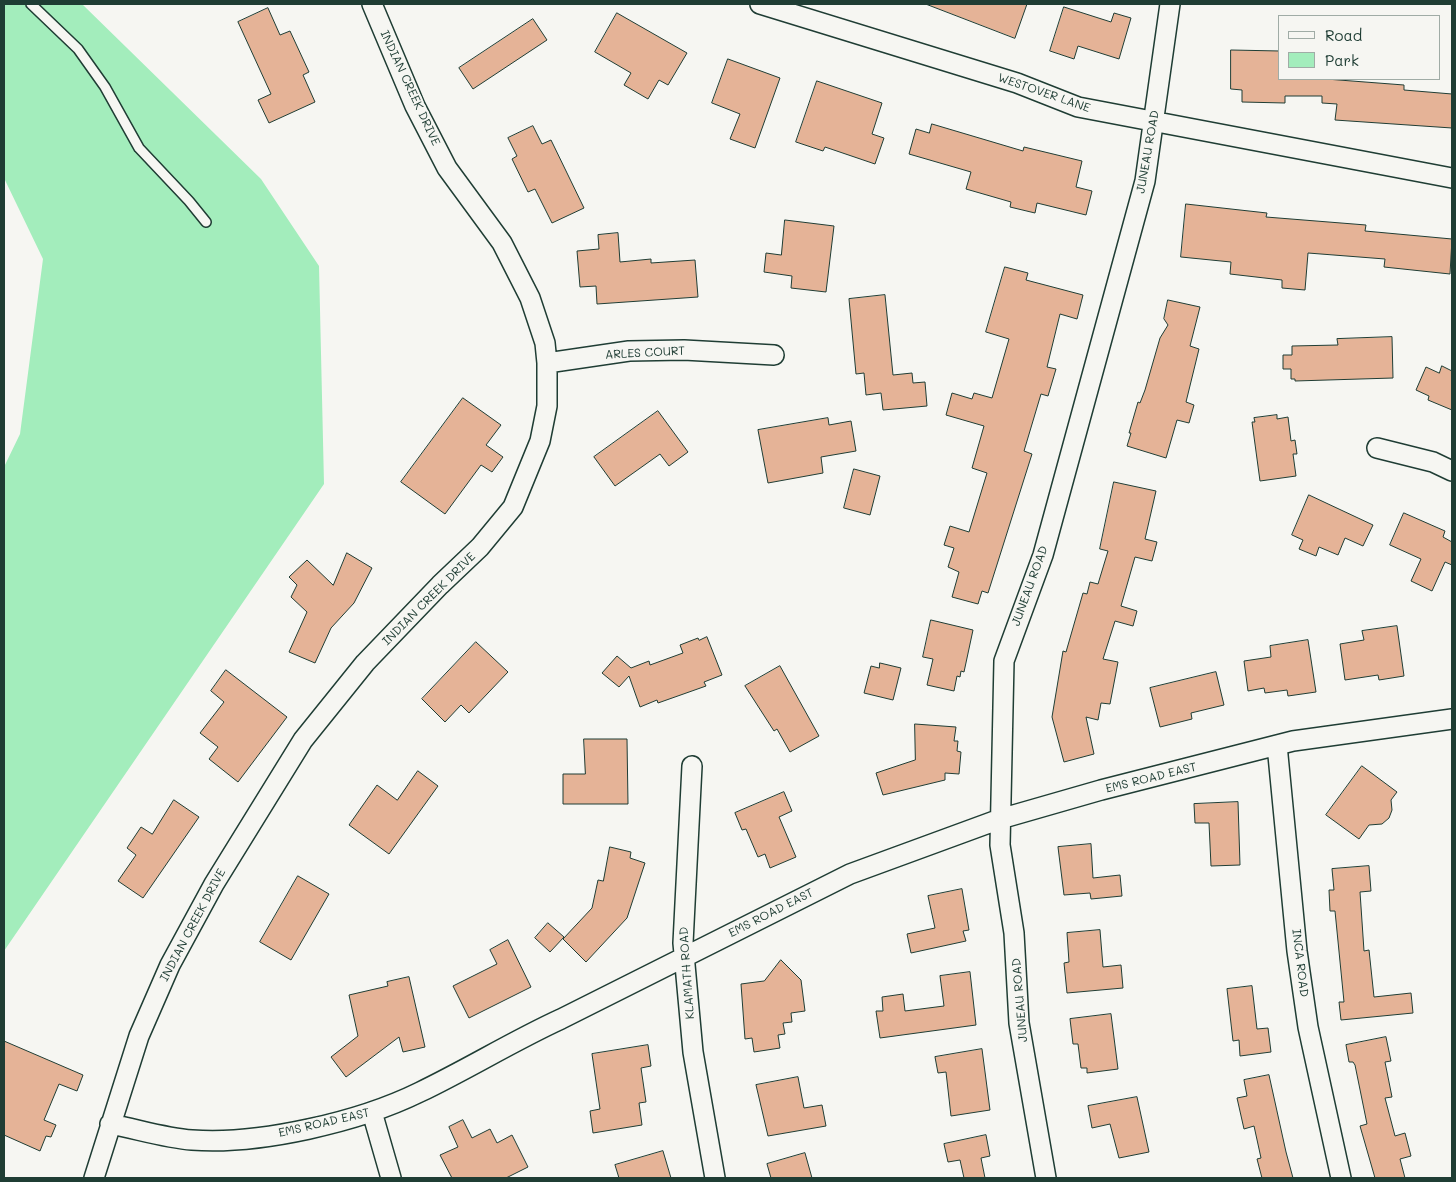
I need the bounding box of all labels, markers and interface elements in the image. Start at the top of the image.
legend [1278,15,1441,80]
text: Road [1325,25,1362,45]
street label: INDIAN CREEK DRIVE [377,28,443,148]
text: Park [1325,50,1359,70]
street label: WESTOVER LANE [996,70,1092,116]
street label: JUNEAU ROAD [1134,109,1162,195]
street label: ARLES COURT [605,344,685,362]
street label: JUNEAU ROAD [1009,544,1051,628]
street label: INDIAN CREEK DRIVE [380,550,478,648]
street label: EMS ROAD EAST [1104,760,1198,796]
street label: INDIAN CREEK DRIVE [157,866,229,984]
street label: EMS ROAD EAST [726,885,816,941]
street label: KLAMATH ROAD [677,926,697,1020]
street label: INCA ROAD [1289,928,1311,998]
street label: JUNEAU ROAD [1009,957,1031,1043]
street label: EMS ROAD EAST [277,1105,371,1141]

